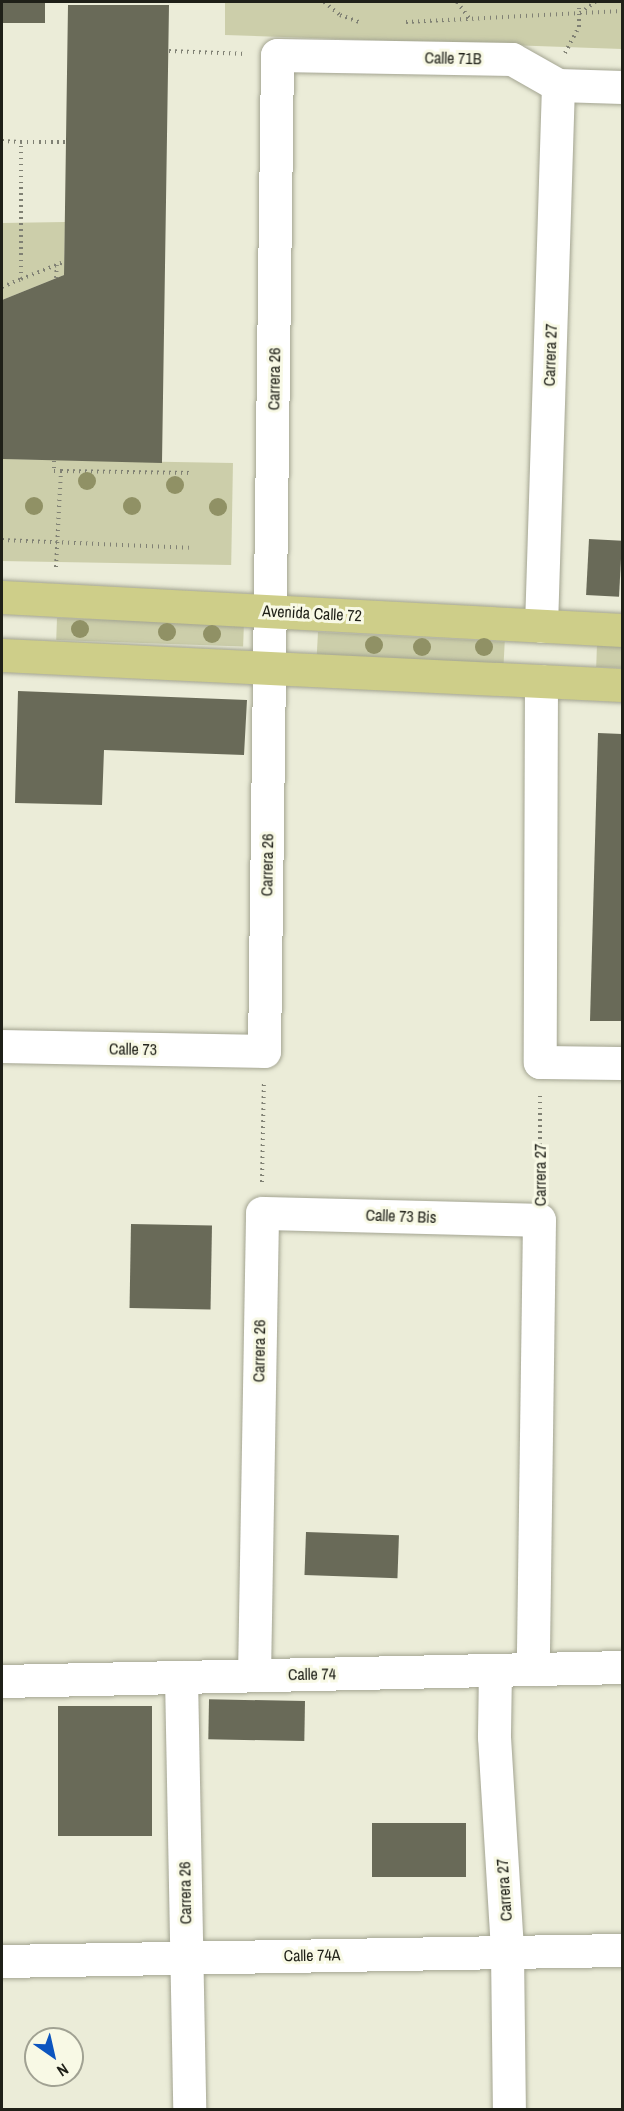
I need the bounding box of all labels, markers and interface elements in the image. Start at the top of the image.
street label: Calle 71B [424,48,482,68]
street label: Carrera 27 [539,323,561,387]
street label: Carrera 26 [264,347,284,411]
street label: Avenida Calle 72 [262,601,362,625]
street label: Carrera 26 [257,833,277,897]
street label: Calle 73 [109,1039,157,1059]
street label: Carrera 27 [530,1144,550,1206]
street label: Calle 73 Bis [365,1205,437,1227]
street label: Carrera 26 [249,1319,269,1383]
street label: Calle 74 [288,1664,336,1684]
street label: Carrera 27 [492,1858,516,1922]
street label: Carrera 26 [175,1861,195,1925]
street label: Calle 74A [283,1945,341,1965]
north arrow [24,2027,84,2087]
text: N [53,2058,73,2082]

